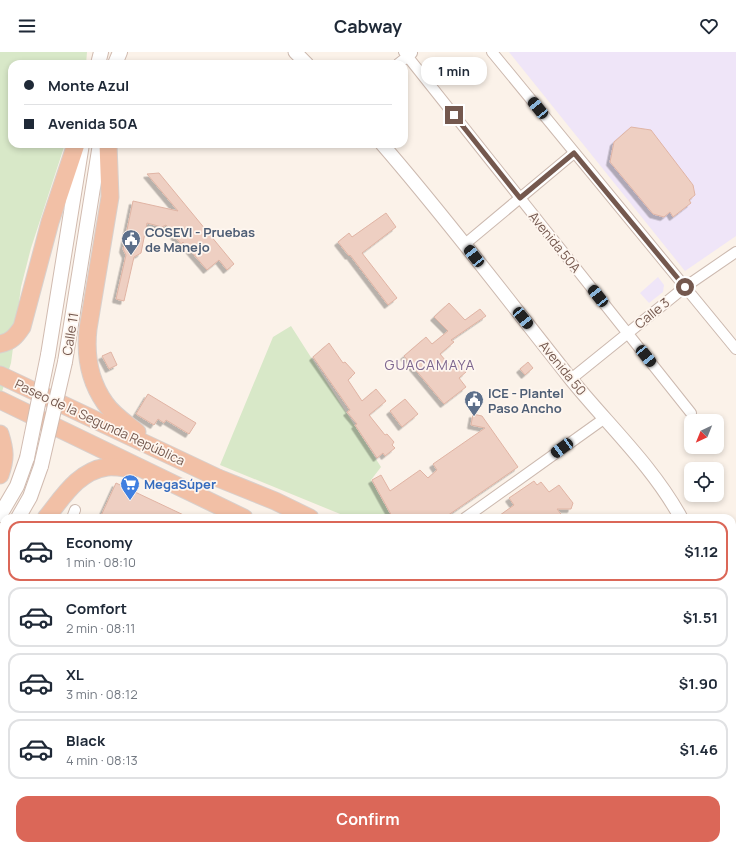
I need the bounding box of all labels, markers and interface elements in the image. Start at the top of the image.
text: Cabway [334,14,402,38]
icon: menu [16,15,38,37]
icon: heart [698,15,720,37]
callout: 1 min [421,57,487,85]
text: 1 min [438,62,470,80]
text: Monte Azul [48,75,129,96]
car [526,95,550,121]
route end [445,106,463,124]
text: Avenida 50A [48,113,137,134]
street label: Avenida 50A [525,208,585,276]
place label: COSEVI - Pruebas de Manejo [145,223,255,256]
public building icon: COSEVI - Pruebas de Manejo [120,228,142,256]
car [462,243,486,269]
route start [676,278,694,296]
car [586,283,610,309]
street label: Calle 3 [631,293,673,333]
car [511,305,535,331]
street label: Calle 11 [58,311,82,357]
street label: Avenida 50 [535,337,591,399]
car [634,343,658,369]
district label: GUACAMAYA [385,355,475,374]
street label: Paseo de la Segunda República [12,375,188,469]
place label: ICE - Plantel Paso Ancho [488,384,564,417]
public building icon: ICE - Plantel Paso Ancho [463,389,485,417]
north arrow [684,414,724,454]
map controls [684,414,724,502]
car [549,436,575,460]
button: locate [684,462,724,502]
supermarket icon: MegaSúper [119,473,141,501]
place label: MegaSúper [144,475,216,493]
text: Economy [66,532,133,553]
icon: car [18,533,54,569]
text: $1.12 [684,541,718,562]
text: 1 min · 08:10 [66,553,136,571]
text: Comfort [66,598,127,619]
icon: car [18,599,54,635]
text: $1.51 [683,607,718,628]
text: 2 min · 08:11 [66,619,135,637]
text: XL [66,664,84,685]
icon: car [18,665,54,701]
text: $1.90 [679,673,718,694]
text: 3 min · 08:12 [66,685,138,703]
text: Black [66,730,105,751]
icon: car [18,731,54,767]
text: $1.46 [680,739,718,760]
text: 4 min · 08:13 [66,751,138,769]
button: Confirm [16,796,720,842]

